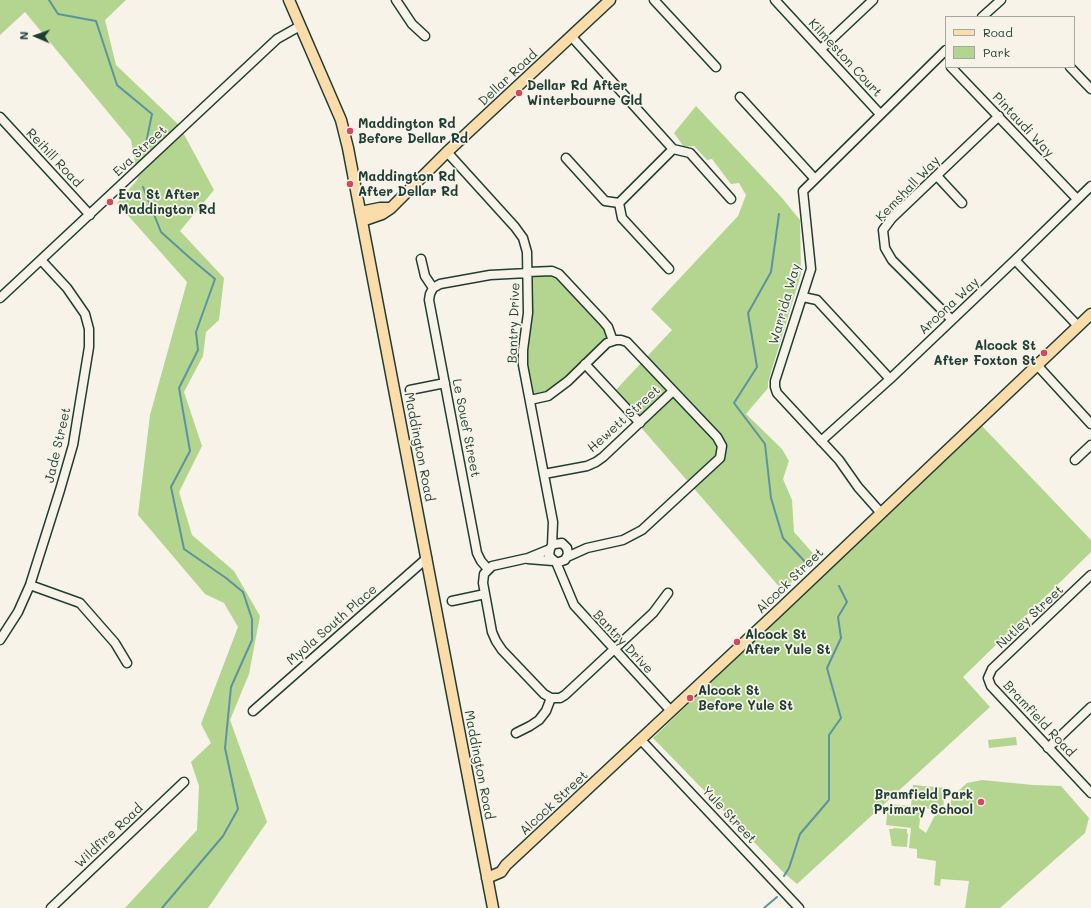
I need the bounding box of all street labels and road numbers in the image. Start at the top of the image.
street label: Kilmeston Court [805,16,885,100]
street label: Dellar Road [475,47,541,109]
street label: Pintaudi Way [989,89,1057,161]
street label: Eva Street [110,122,170,180]
street label: Reihill Road [23,125,85,191]
street label: Kemshall Way [873,153,943,225]
street label: Warrida Way [766,262,804,346]
street label: Aroona Way [916,274,982,338]
street label: Bantry Drive [505,282,523,364]
street label: Le Souef Street [449,378,483,478]
street label: Hewett Street [584,382,664,456]
street label: Maddington Road [401,391,437,503]
street label: Jade Street [42,406,74,484]
street label: Alcock Street [753,545,827,617]
street label: Myola South Place [284,581,380,669]
street label: Nutley Street [993,582,1067,652]
street label: Bantry Drive [590,607,656,677]
street label: Bramfield Road [1000,678,1078,760]
street label: Maddington Road [461,709,497,821]
street label: Alcock Street [517,767,591,839]
street label: Yule Street [699,783,759,847]
street label: Wildfire Road [72,801,146,871]

